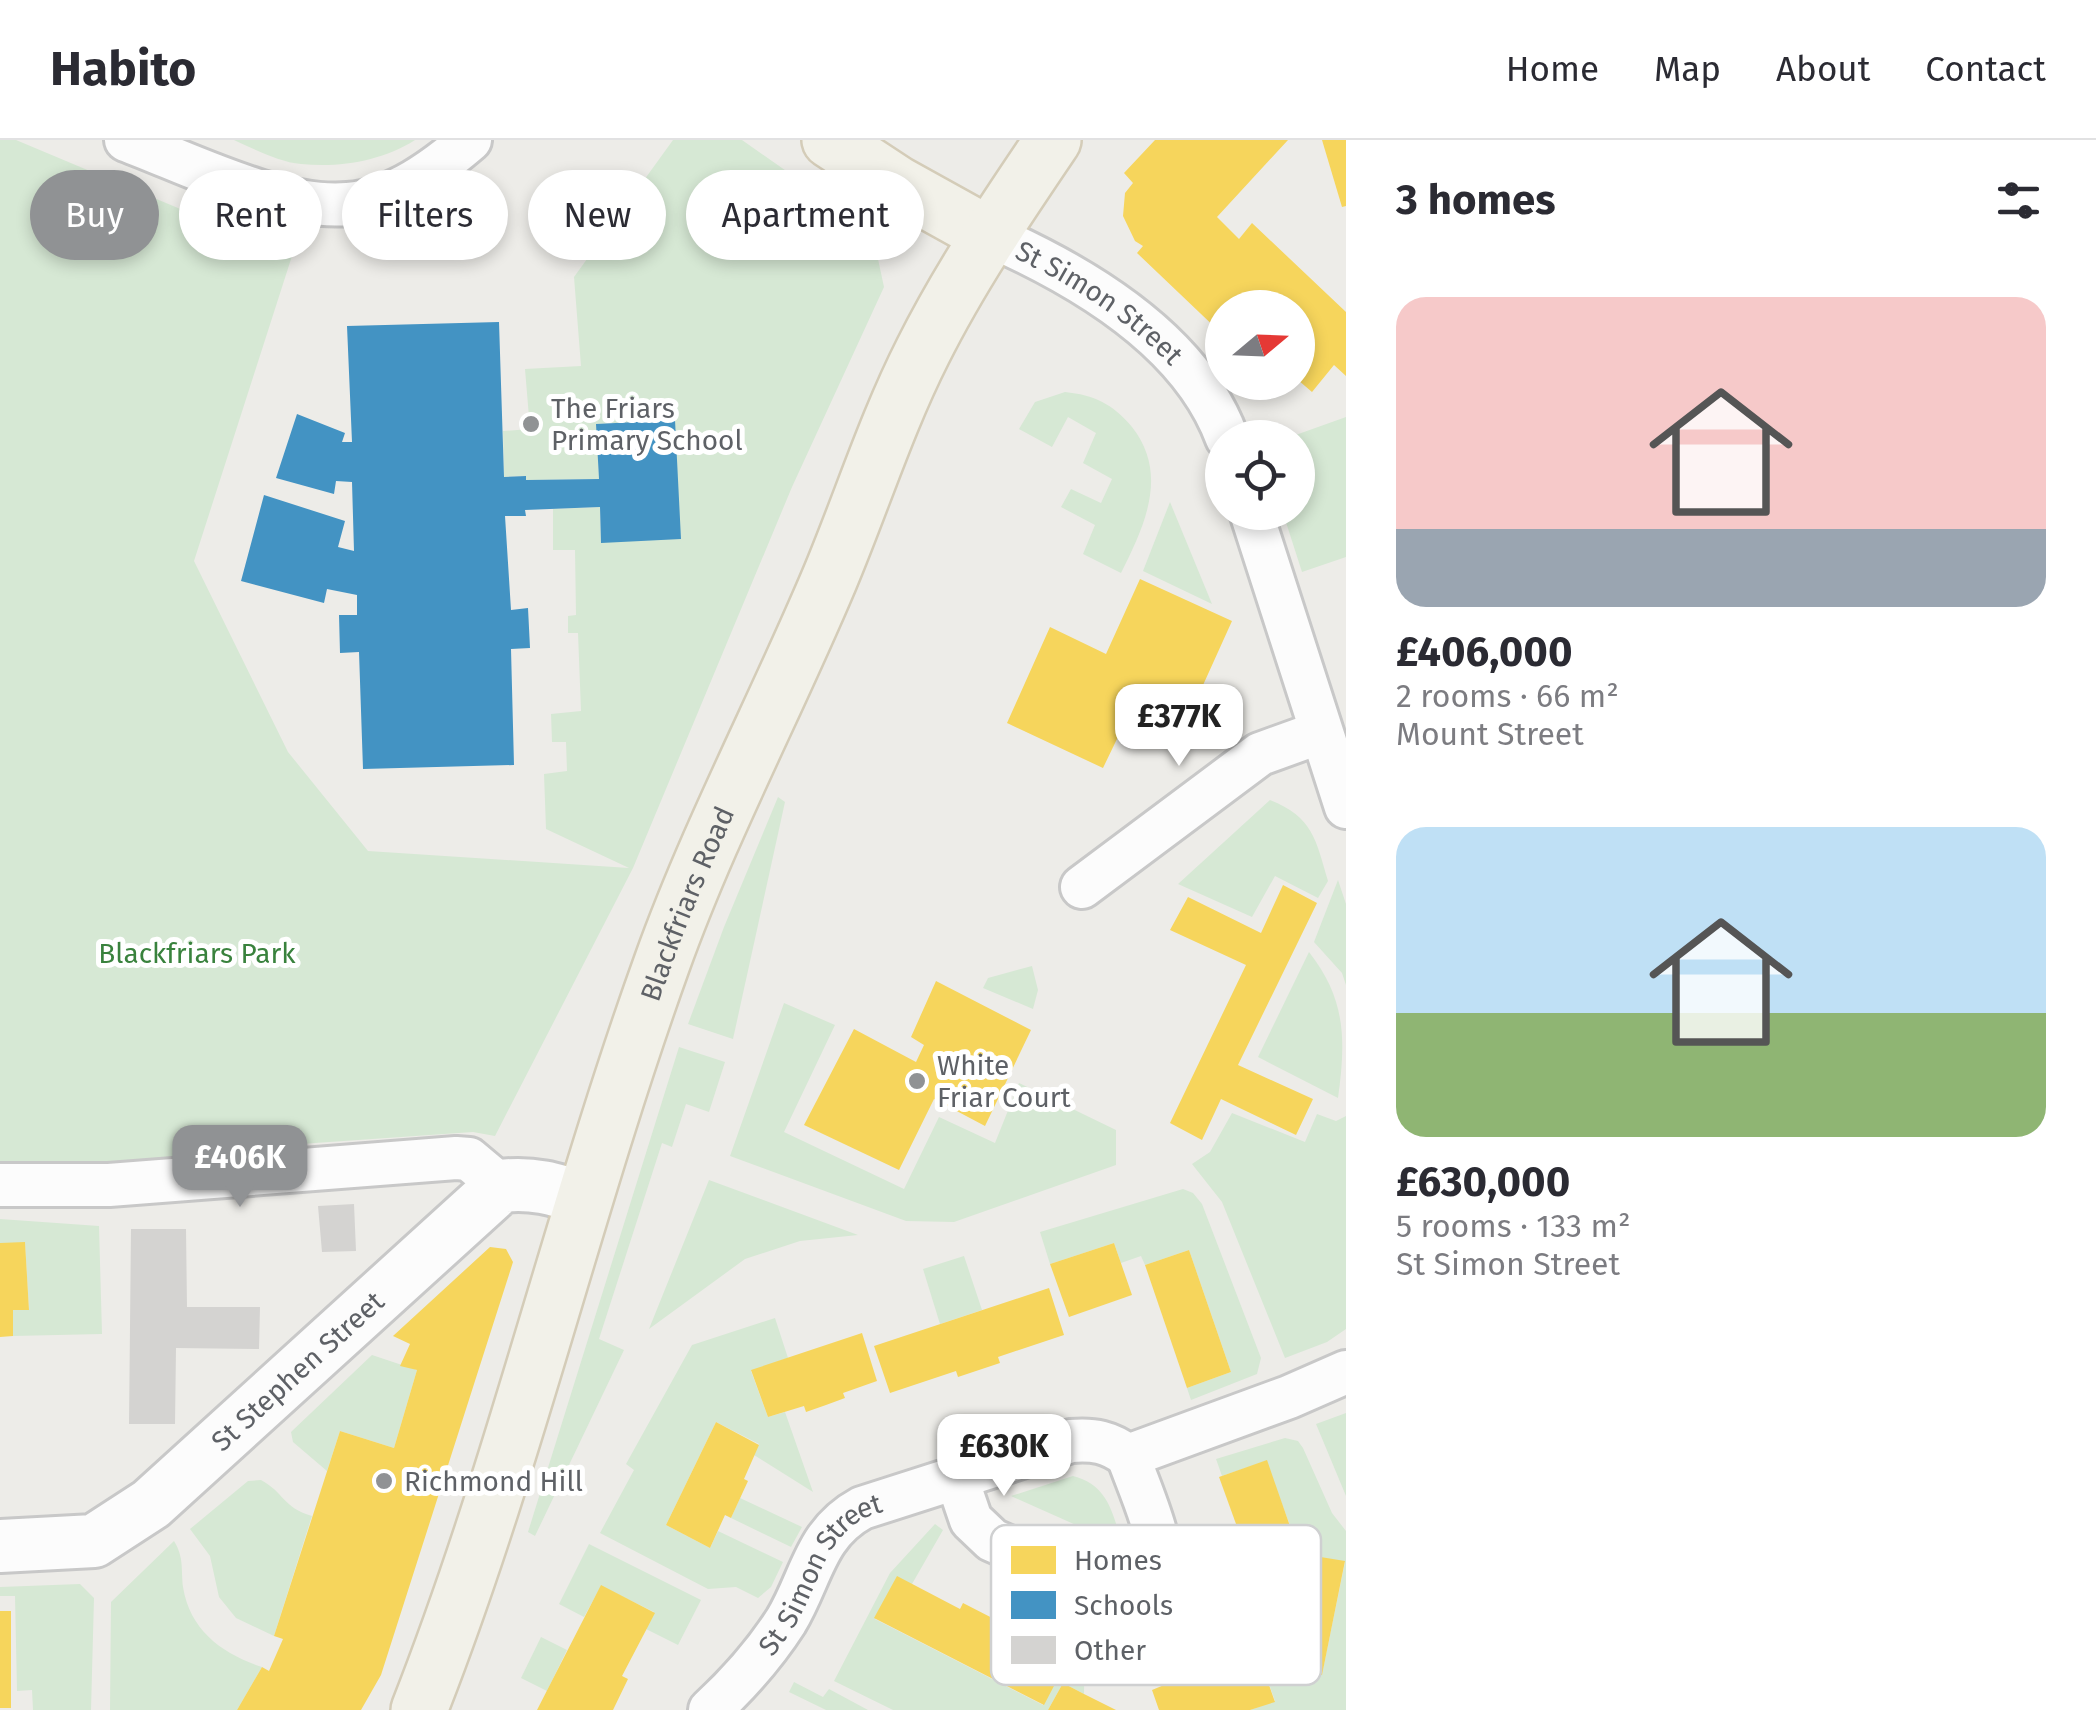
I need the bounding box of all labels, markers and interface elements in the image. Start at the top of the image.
text: Habito [50,40,196,98]
text: Home [1506,48,1599,90]
text: Map [1654,48,1721,90]
text: About [1776,48,1870,90]
text: Contact [1925,48,2046,90]
chip: Buy [30,170,159,260]
chip: Rent [179,170,322,260]
chip: Filters [342,170,508,260]
chip: New [528,170,666,260]
chip: Apartment [686,170,924,260]
icon: filters [1991,173,2046,228]
text: 3 homes [1396,175,1556,225]
street label: St Simon Street [1011,233,1191,372]
north arrow [1205,290,1315,400]
map controls [1205,290,1315,530]
icon: home [1631,362,1811,542]
place label: The Friars Primary School [551,392,743,457]
marker: The Friars Primary School [520,413,542,435]
button: locate [1205,420,1315,530]
text: £406,000 [1396,627,1572,677]
text: 2 rooms · 66 m² [1396,677,1619,715]
pin: £377K [1109,684,1249,769]
text: £377K [1137,697,1221,735]
text: Mount Street [1396,715,1584,753]
street label: Blackfriars Road [633,801,741,1005]
icon: home [1631,892,1811,1072]
park label: Blackfriars Park [98,937,296,970]
place label: White Friar Court [937,1049,1072,1114]
marker: White Friar Court [906,1070,928,1092]
pin: £406K [170,1125,310,1210]
text: £406K [194,1138,286,1176]
text: £630,000 [1396,1157,1570,1207]
text: 5 rooms · 133 m² [1396,1207,1631,1245]
text: St Simon Street [1396,1245,1620,1283]
street label: St Stephen Street [205,1284,391,1457]
pin: £630K [934,1414,1074,1499]
text: £630K [959,1427,1049,1465]
place label: Richmond Hill [404,1465,583,1498]
marker: Richmond Hill [373,1470,395,1492]
street label: St Simon Street [751,1486,887,1661]
legend [991,1525,1321,1685]
text: Homes [1074,1544,1162,1577]
text: Schools [1074,1589,1173,1622]
text: Other [1074,1634,1146,1667]

